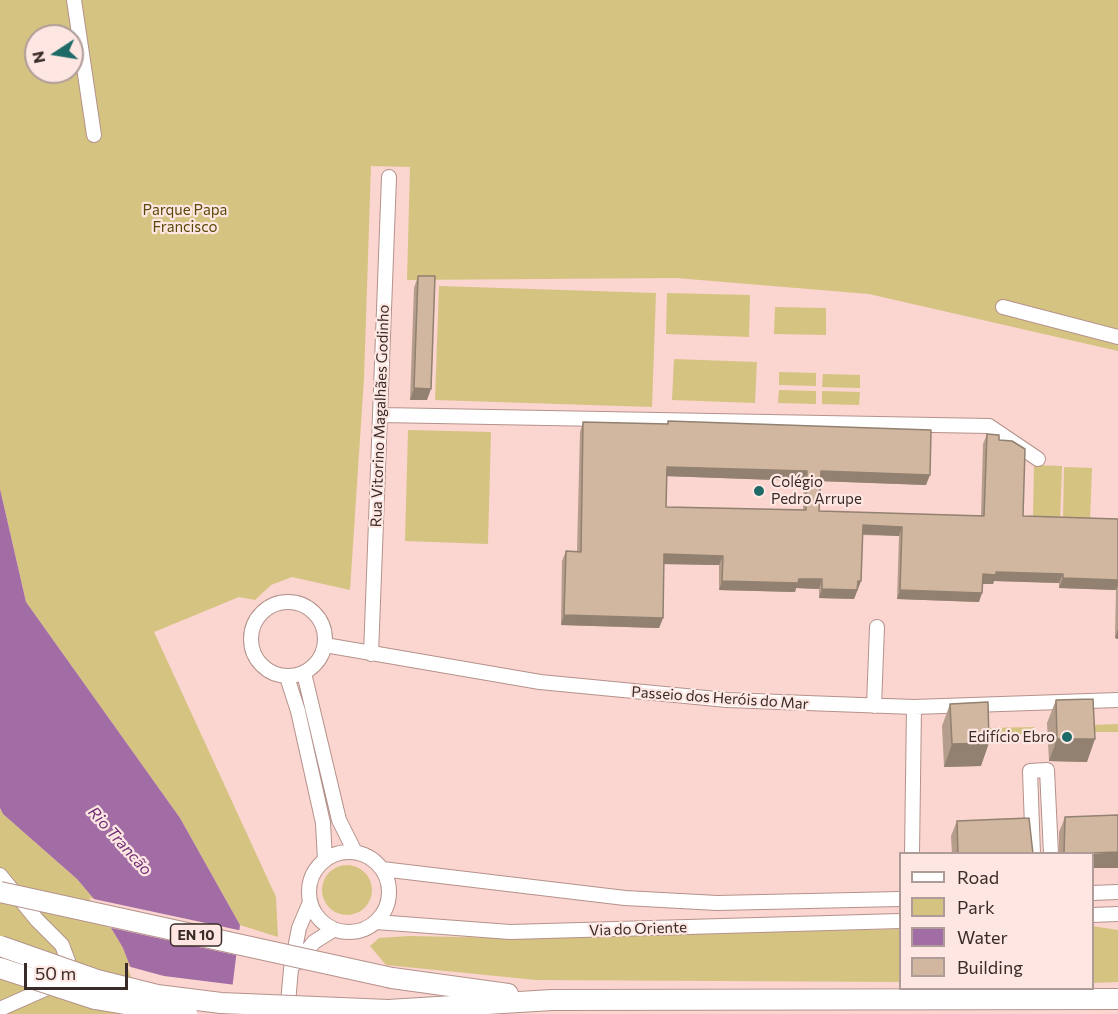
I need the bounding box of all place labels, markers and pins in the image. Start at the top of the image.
place label: Colégio Pedro Arrupe [771,473,862,508]
marker: Colégio Pedro Arrupe [752,484,766,498]
place label: Edifício Ebro [968,728,1055,746]
marker: Edifício Ebro [1060,730,1074,744]

